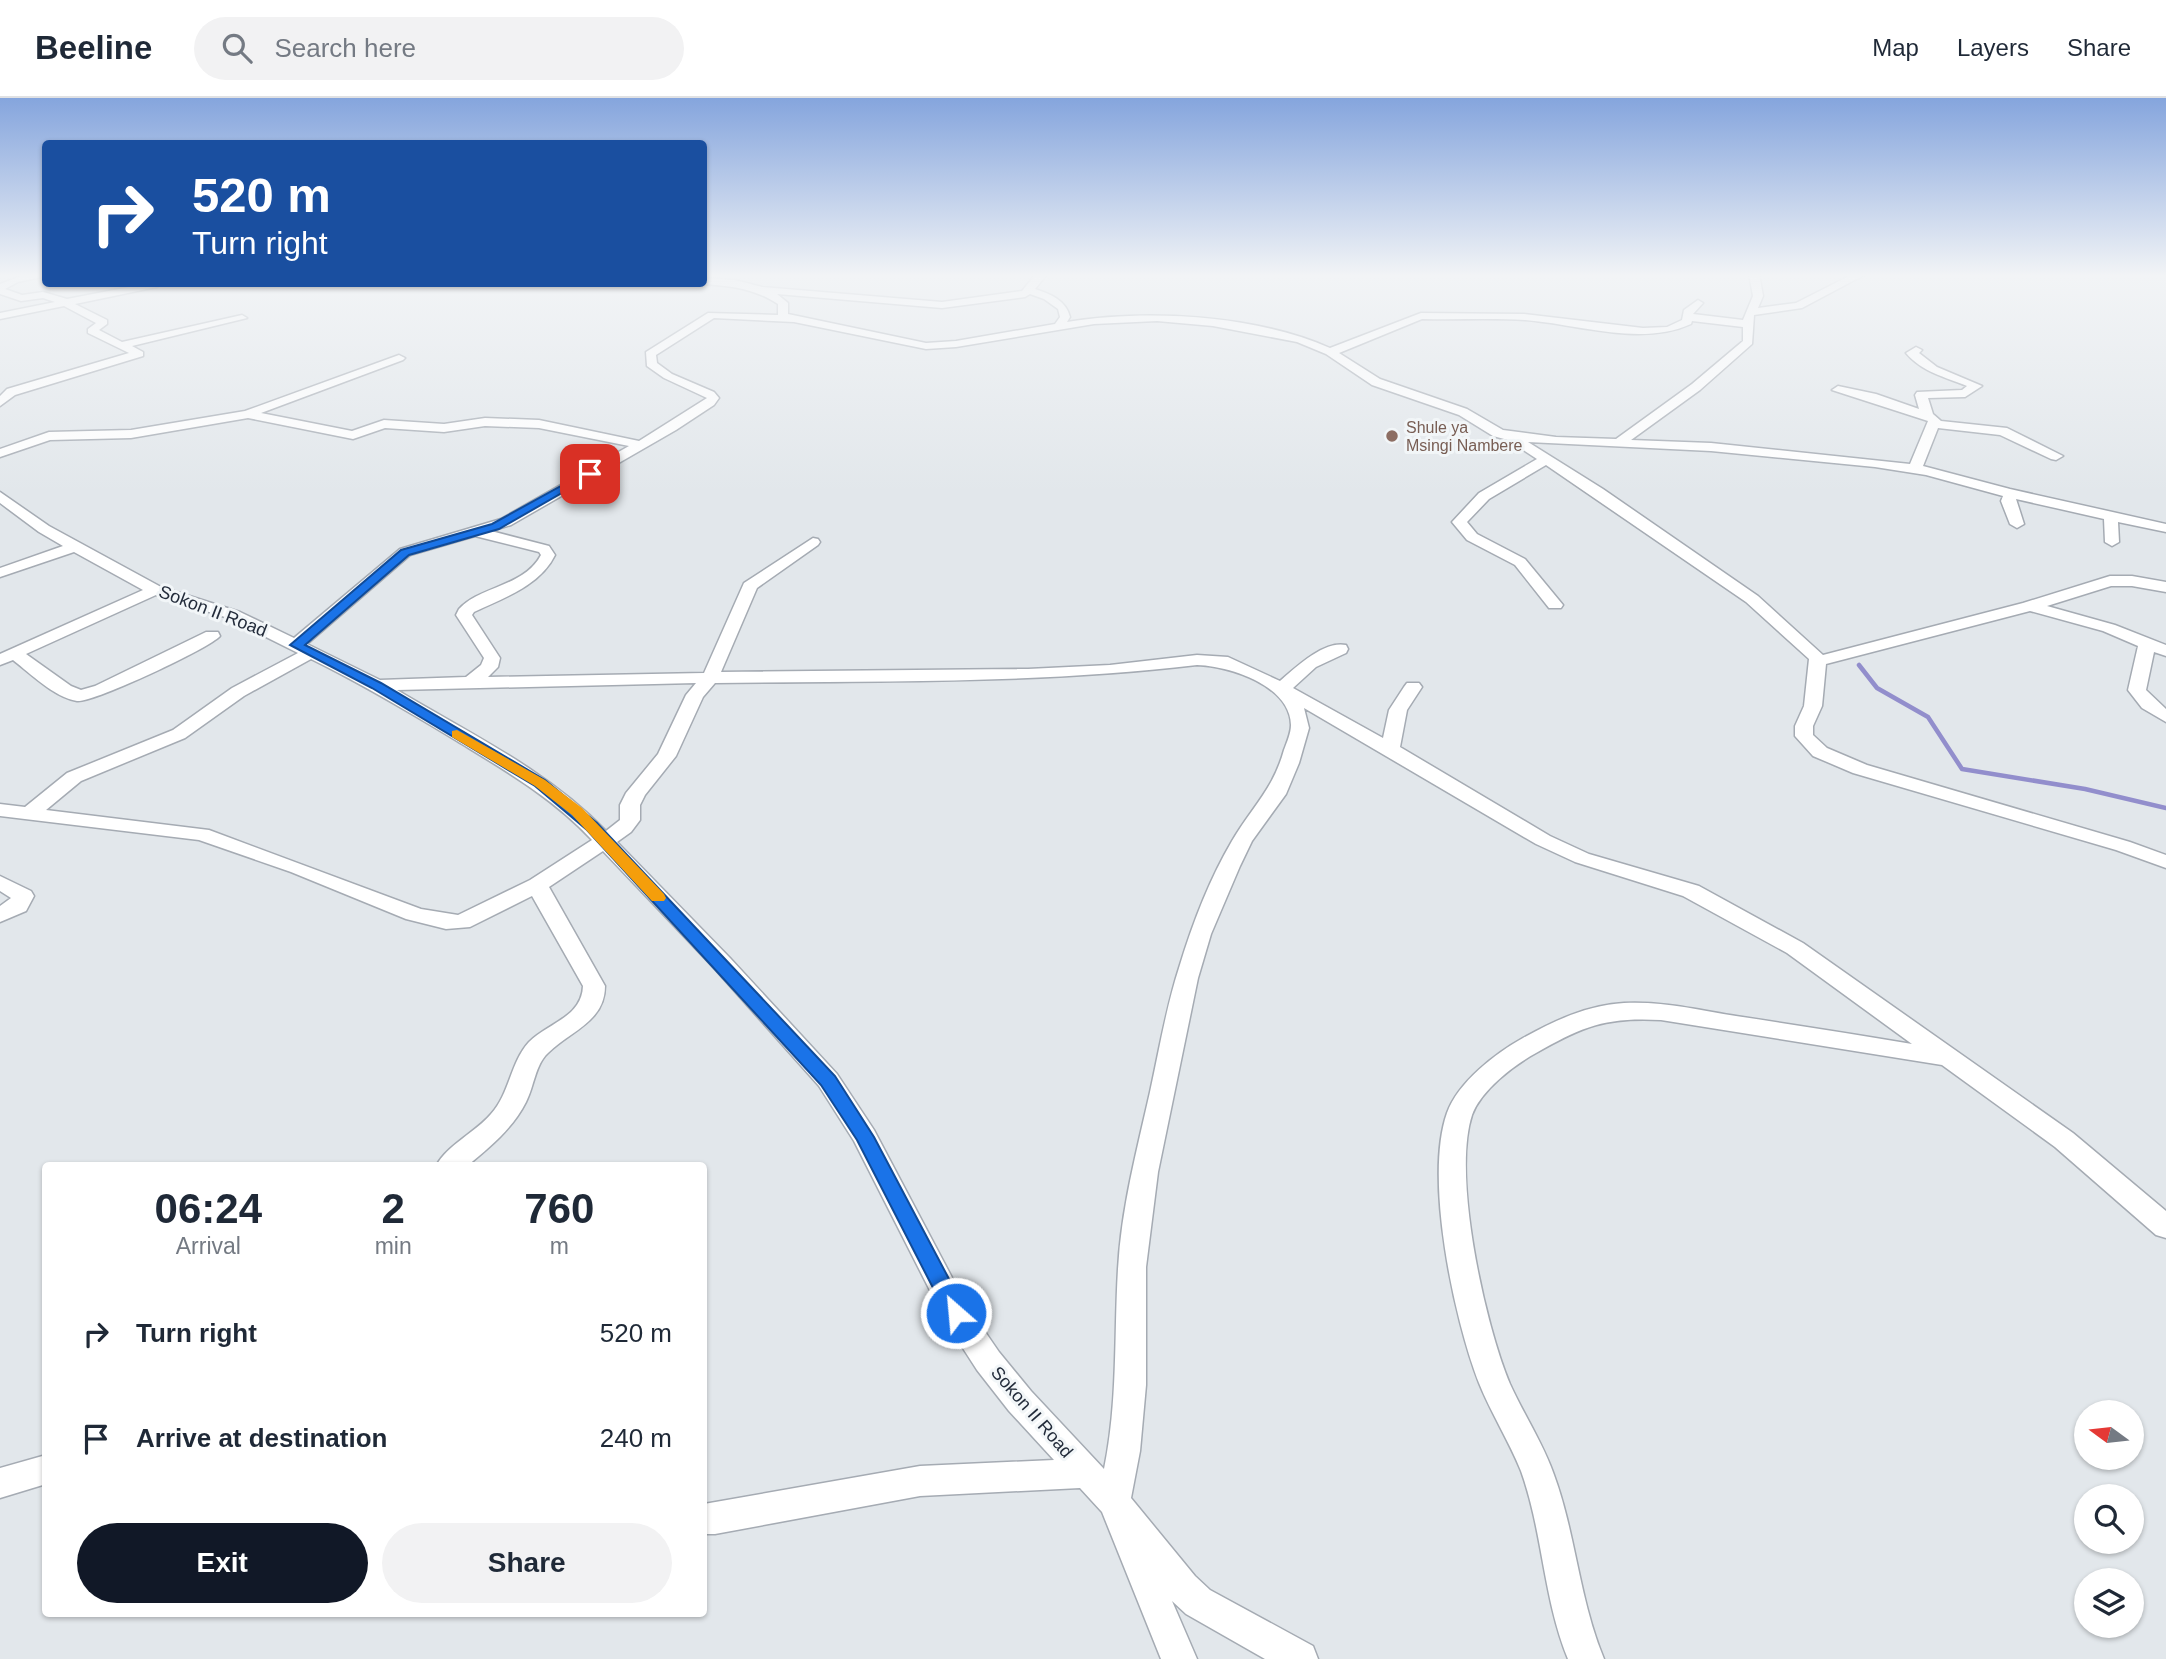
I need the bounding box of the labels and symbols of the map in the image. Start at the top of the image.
place label: Shule ya Msingi Nambere [1406,419,1523,454]
marker: Shule ya Msingi Nambere [1384,428,1400,444]
pin [560,444,620,504]
street label: Sokon II Road [156,581,270,641]
position arrow [919,1276,993,1350]
street label: Sokon II Road [987,1362,1077,1462]
north arrow [2074,1400,2144,1470]

